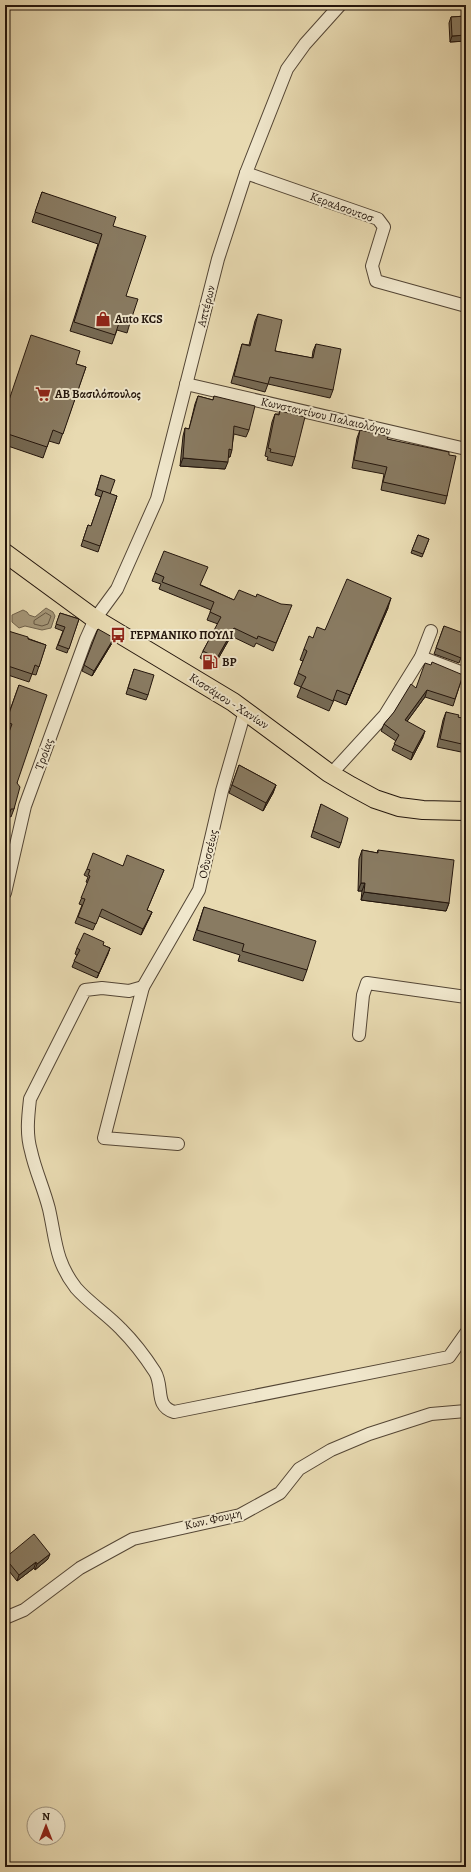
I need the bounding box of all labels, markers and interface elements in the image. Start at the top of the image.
street label: ΚεραΑσουτοσ [308,188,377,226]
street label: Απτέρων [193,283,219,330]
shop icon: Auto KCS [94,310,112,328]
place label: Auto KCS [114,311,163,327]
supermarket icon: ΑΒ Βασιλόπουλος [34,385,52,403]
place label: ΑΒ Βασιλόπουλος [54,386,141,402]
street label: Κωνσταντίνου Παλαιολόγου [259,393,393,439]
bus stop icon: ΓΕΡΜΑΝΙΚΟ ΠΟΥΛΙ [109,626,127,644]
place label: ΓΕΡΜΑΝΙΚΟ ΠΟΥΛΙ [130,627,234,643]
fuel station icon: BP [201,653,219,671]
place label: BP [222,654,237,670]
street label: Κισσάμου - Χανίων [186,669,272,733]
street label: Τροίας [31,736,57,772]
street label: Οδυσσέως [195,828,221,880]
street label: Κων. Φουμη [183,1505,243,1533]
north arrow [26,1806,66,1846]
text: N [42,1809,50,1824]

